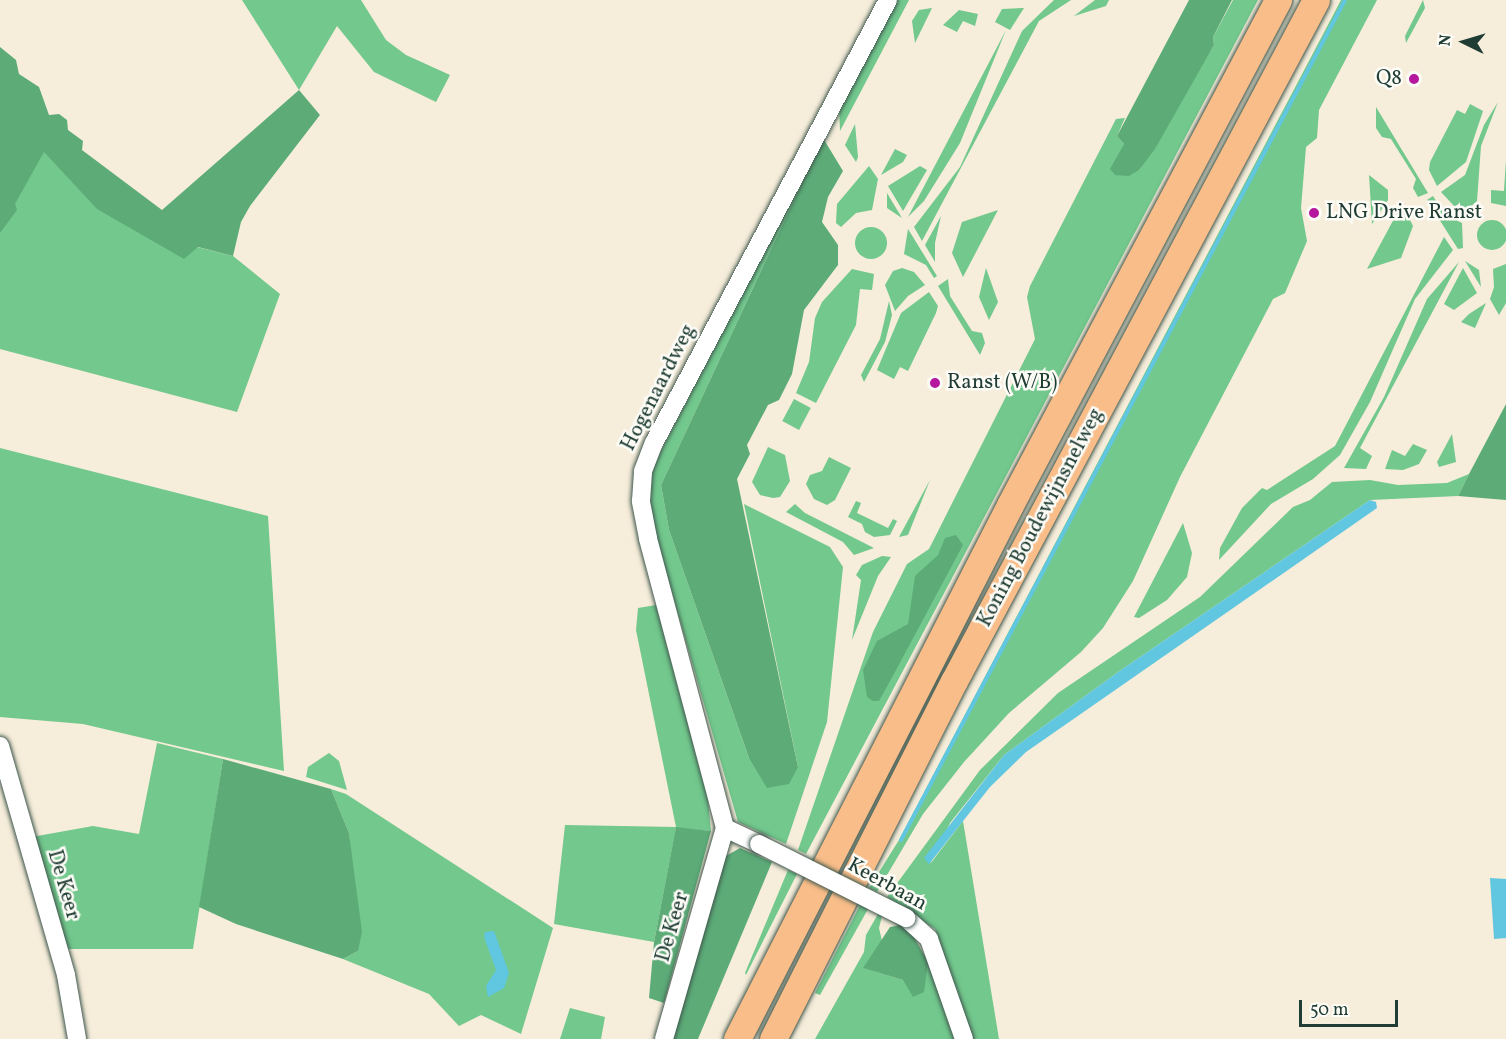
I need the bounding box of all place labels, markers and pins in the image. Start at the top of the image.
place label: Q8 [1376,66,1402,92]
marker: Q8 [1407,72,1421,86]
place label: LNG Drive Ranst [1326,200,1482,226]
marker: LNG Drive Ranst [1307,206,1321,220]
place label: Ranst (W/B) [947,370,1057,396]
marker: Ranst (W/B) [928,376,942,390]

